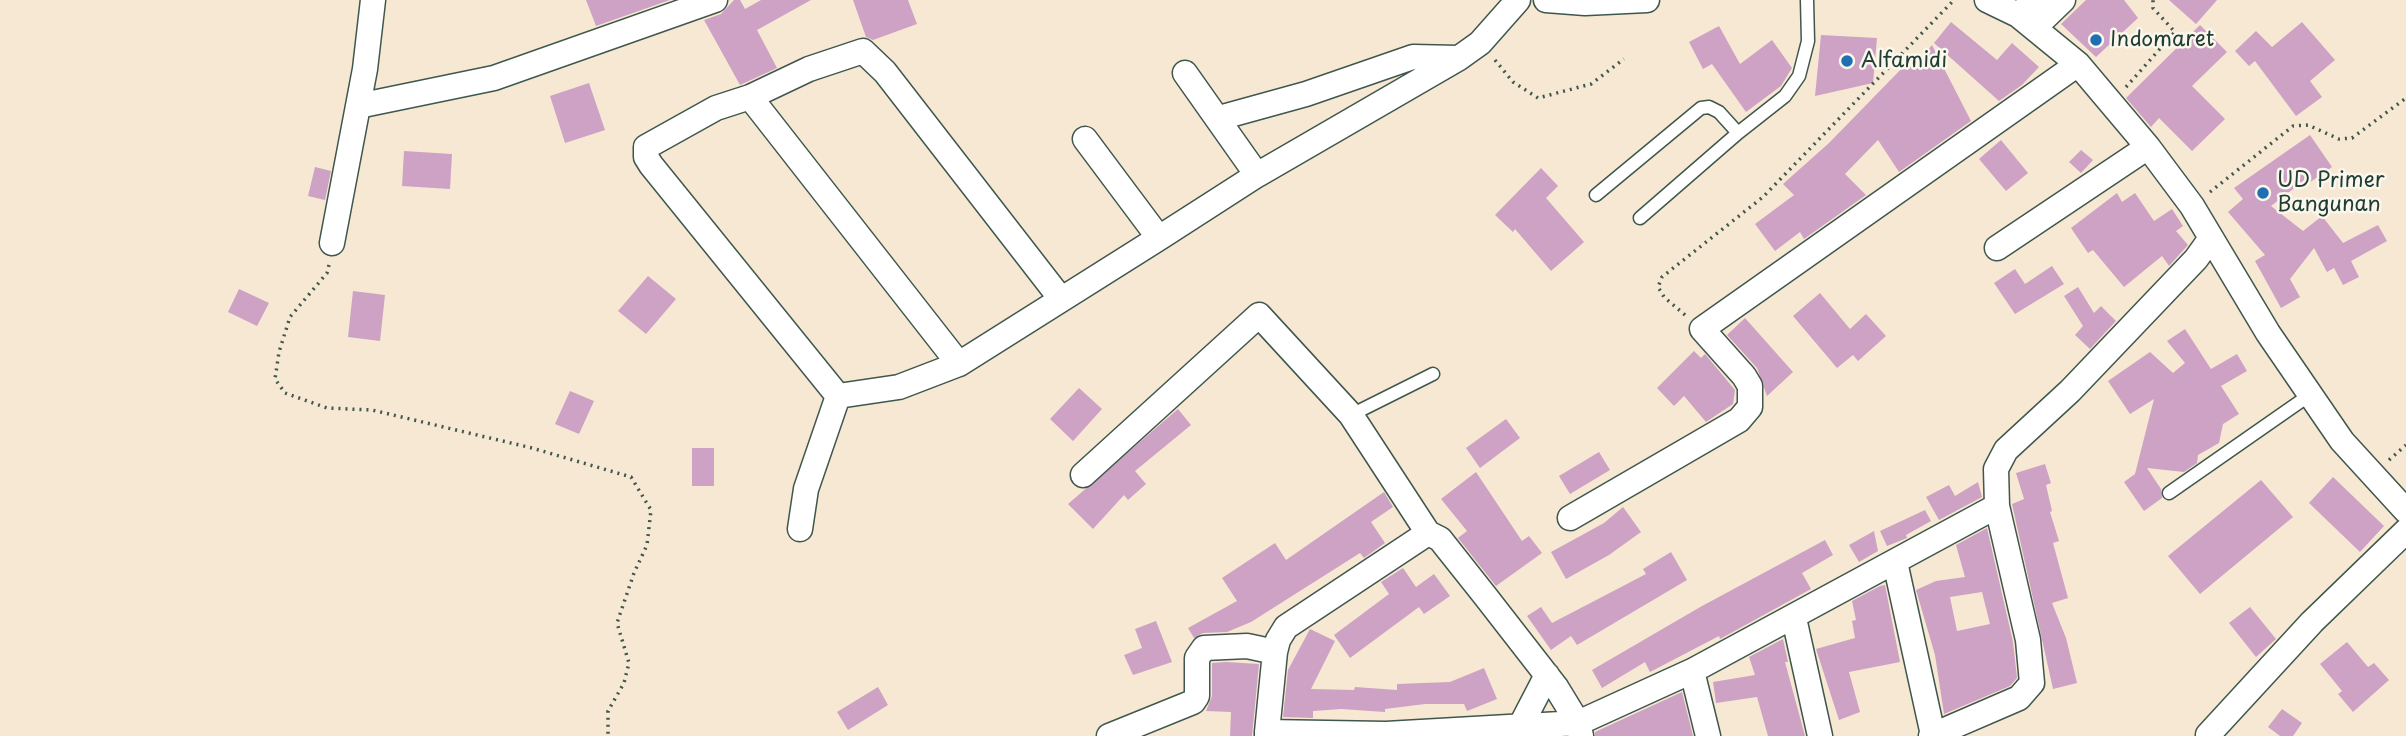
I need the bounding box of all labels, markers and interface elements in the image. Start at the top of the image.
place label: Indomaret [2110,27,2214,53]
marker: Indomaret [2088,32,2104,48]
place label: Alfamidi [1861,48,1947,74]
marker: Alfamidi [1839,53,1855,69]
place label: UD Primer Bangunan [2277,168,2385,218]
marker: UD Primer Bangunan [2255,185,2271,201]

